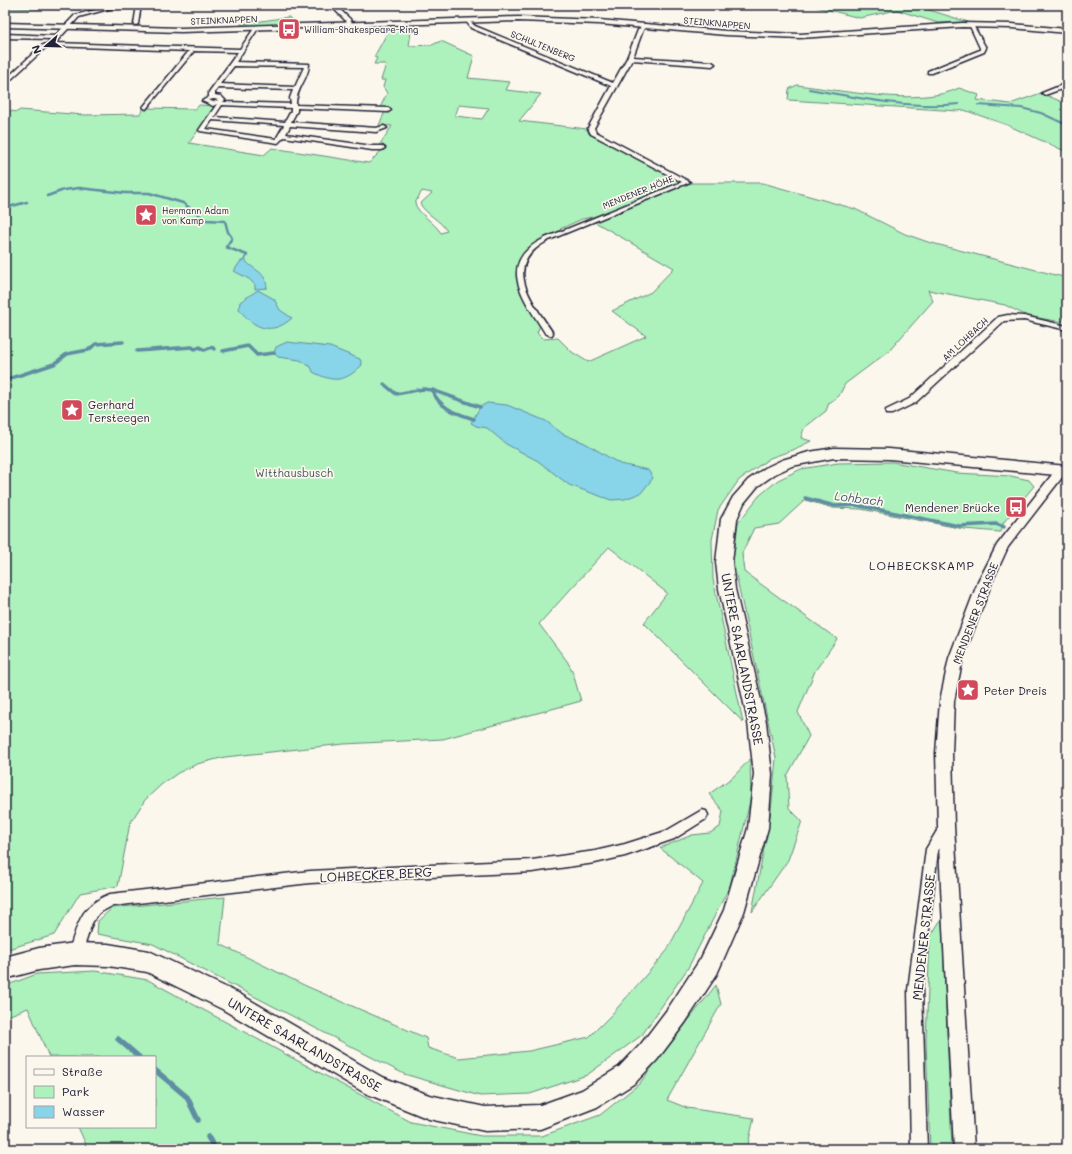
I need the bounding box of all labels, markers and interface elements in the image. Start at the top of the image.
street label: STEINKNAPPEN [190,13,258,27]
street label: STEINKNAPPEN [683,15,751,31]
bus stop icon: William-Shakespeare-Ring [276,16,302,42]
place label: William-Shakespeare-Ring [304,24,418,35]
north arrow [26,26,66,66]
street label: SCHULTENBERG [509,28,577,64]
text: N [28,43,45,56]
street label: MENDENER HÖHE [601,173,675,211]
place icon: Hermann Adam von Kamp [133,202,159,228]
place label: Hermann Adam von Kamp [162,205,229,226]
street label: AM LOHBACH [940,315,990,363]
place icon: Gerhard Tersteegen [59,397,85,423]
place label: Gerhard Tersteegen [88,397,150,425]
park label: Witthausbusch [255,465,333,480]
water label: Lohbach [834,487,885,509]
bus stop icon: Mendener Brücke [1003,494,1029,520]
place label: Mendener Brücke [905,500,1000,515]
district label: LOHBECKSKAMP [869,557,975,573]
street label: MENDENER STRASSE [949,560,1001,666]
street label: UNTERE SAARLANDSTRASSE [718,572,768,746]
place icon: Peter Dreis [955,677,981,703]
place label: Peter Dreis [984,683,1047,698]
street label: LOHBECKER BERG [319,863,433,885]
street label: MENDENER STRASSE [908,873,938,1001]
street label: UNTERE SAARLANDSTRASSE [225,993,385,1095]
legend [26,1056,156,1128]
text: Straße [62,1063,103,1079]
text: Park [62,1083,89,1099]
text: Wasser [62,1103,105,1119]

